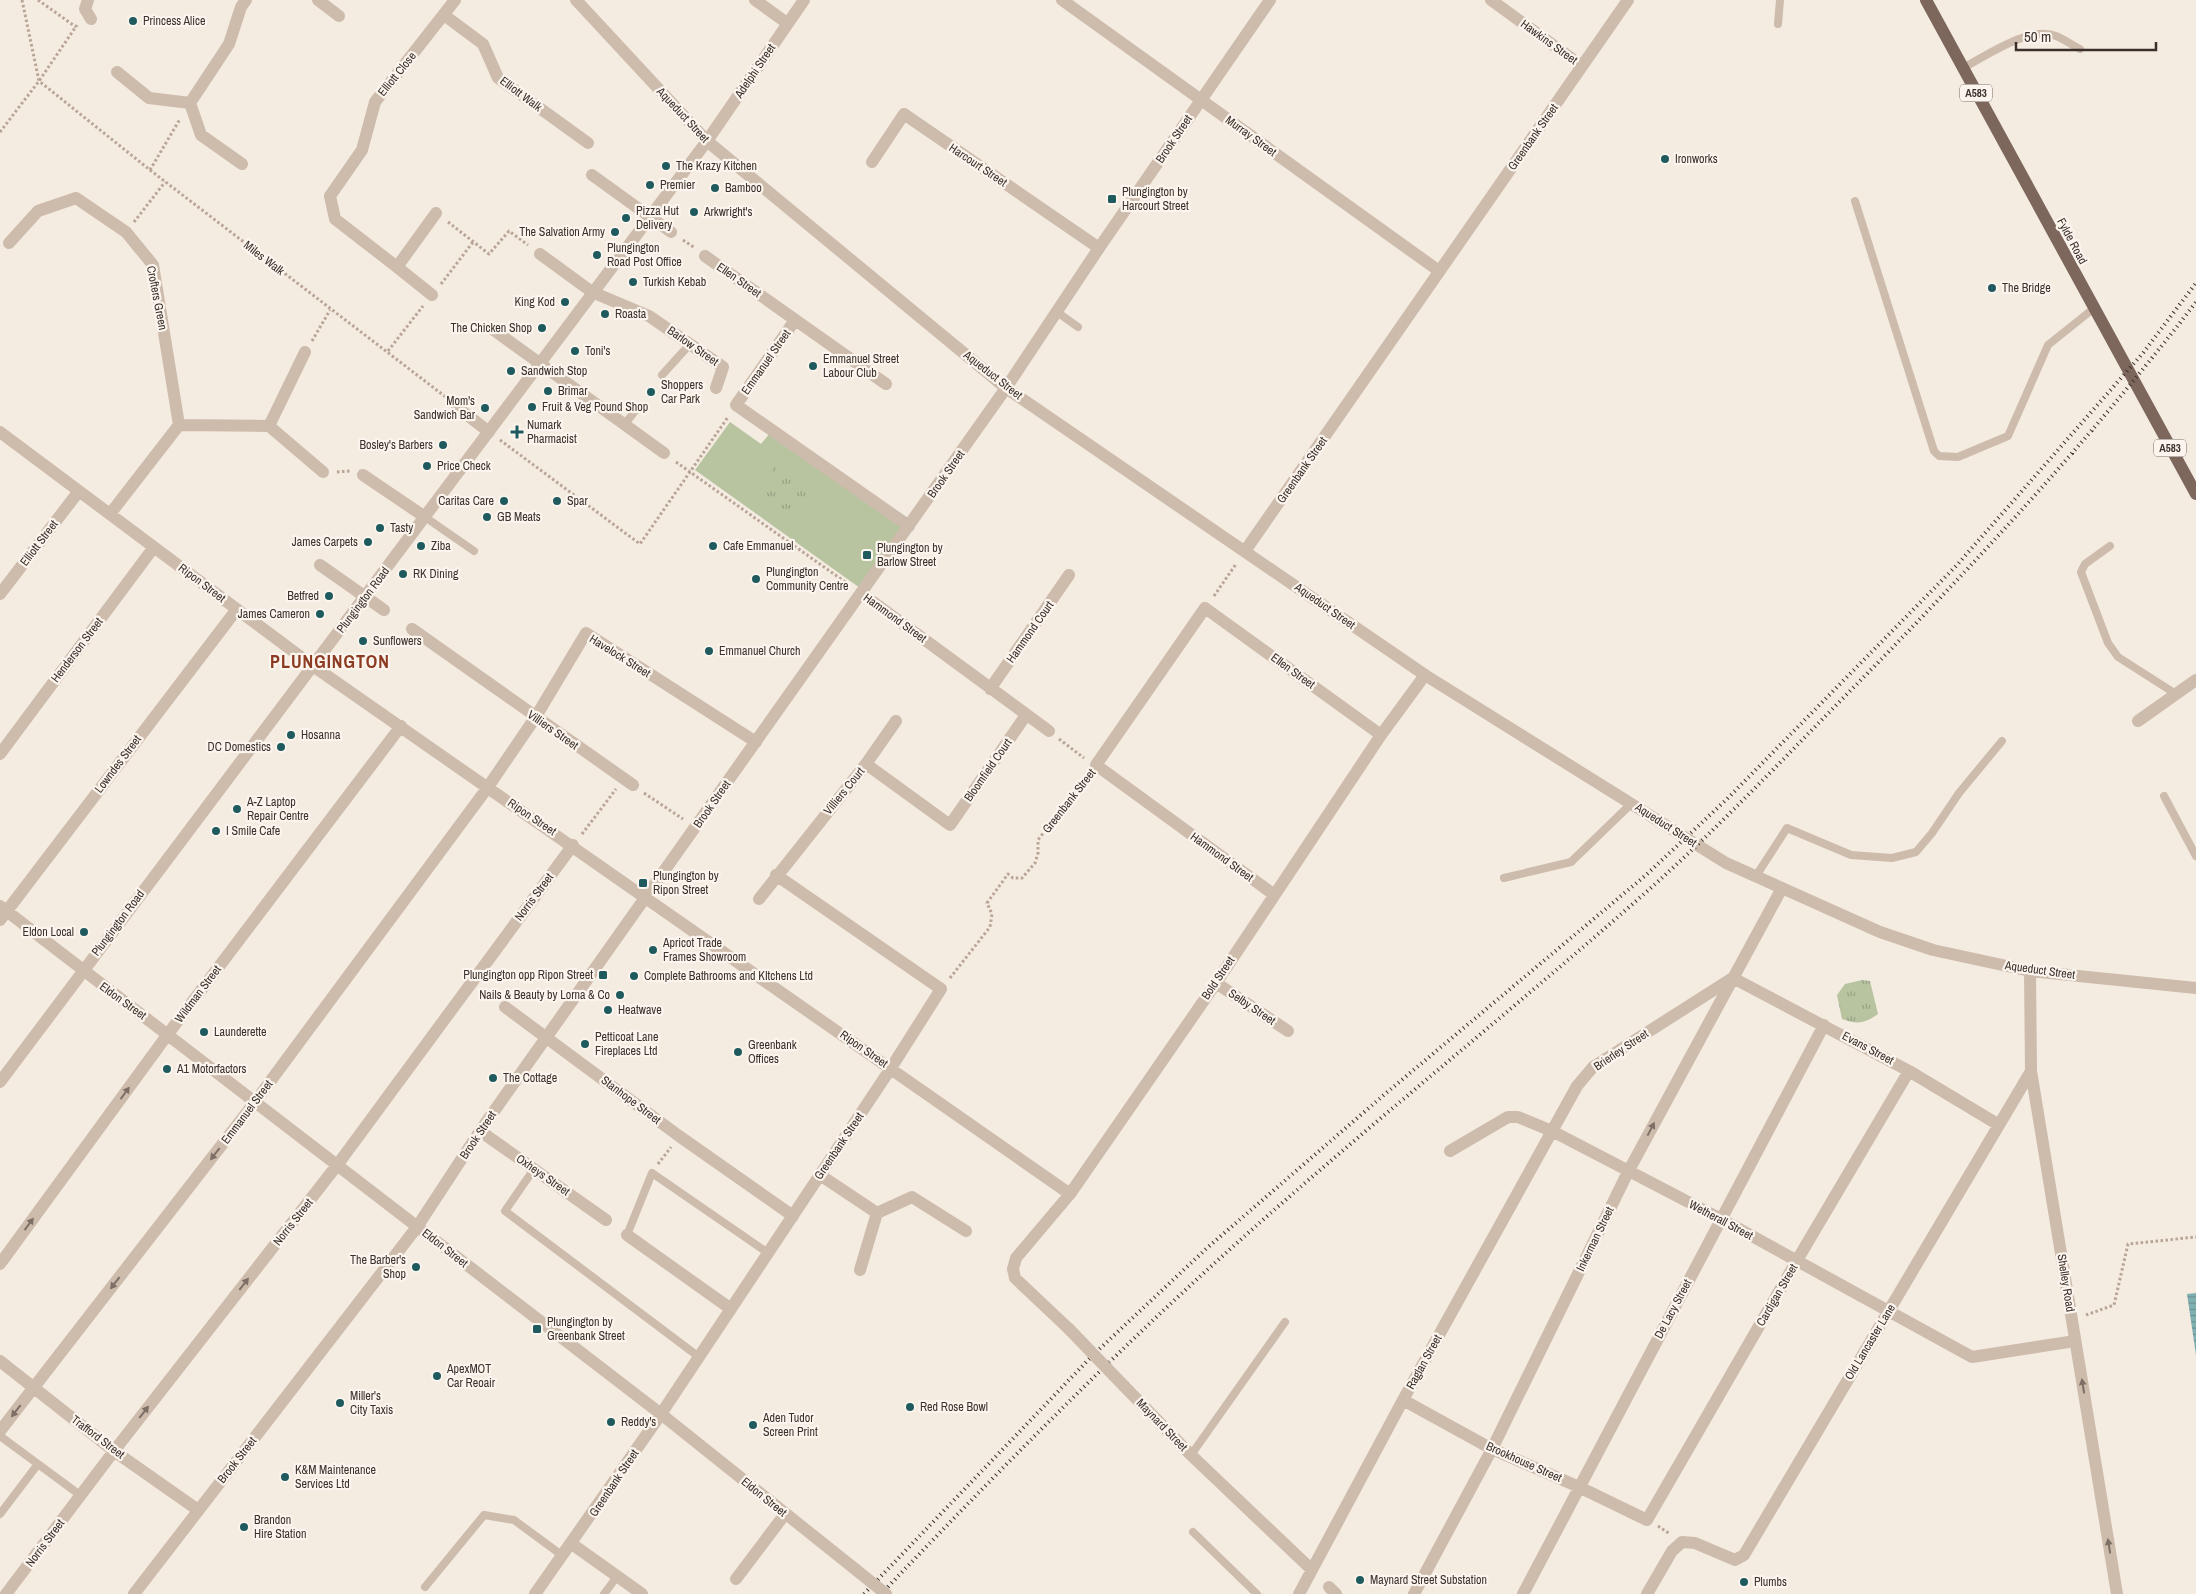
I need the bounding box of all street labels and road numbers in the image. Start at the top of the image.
street label: Hawkins Street [1517,16,1581,68]
street label: Adelphi Street [730,40,779,102]
street label: Elliott Close [374,49,420,99]
street label: Elliott Walk [497,73,545,115]
street label: Aqueduct Street [652,83,713,146]
road number: A583 [1960,85,1992,102]
street label: Greenbank Street [1504,100,1562,173]
street label: Brook Street [1152,112,1196,166]
street label: Murray Street [1222,112,1280,160]
street label: Harcourt Street [946,140,1010,190]
street label: Fylde Road [2053,215,2091,267]
street label: Miles Walk [240,237,288,279]
street label: Ellen Street [714,259,765,301]
street label: Crofters Green [143,265,171,331]
street label: Barlow Street [664,323,722,370]
street label: Emmanuel Street [738,326,795,398]
street label: Aqueduct Street [959,346,1026,403]
street label: Greenbank Street [1273,433,1331,506]
road number: A583 [2154,439,2186,456]
street label: Brook Street [924,447,968,501]
street label: Elliott Street [16,517,62,569]
street label: Ripon Street [175,560,229,606]
street label: Plungington Road [333,564,393,636]
street label: Aqueduct Street [1291,579,1359,633]
street label: Hammond Street [860,590,930,646]
street label: Hammond Court [1003,598,1057,666]
street label: Henderson Street [47,614,107,686]
street label: Havelock Street [586,631,654,681]
street label: Ellen Street [1268,650,1318,693]
street label: Villiers Street [524,707,582,754]
street label: Lowndes Street [91,732,145,796]
street label: Bloomfield Court [960,735,1016,805]
street label: Villiers Court [820,764,868,818]
street label: Greenbank Street [1039,765,1099,837]
street label: Brook Street [690,777,734,831]
street label: Ripon Street [505,795,560,839]
street label: Aqueduct Street [1631,799,1700,851]
street label: Hammond Street [1187,829,1257,885]
street label: Norris Street [511,870,557,924]
street label: Plungington Road [88,887,148,959]
street label: Bold Street [1198,953,1238,1003]
street label: Aqueduct Street [2003,957,2076,983]
street label: Wildman Street [171,962,225,1026]
street label: Eldon Street [96,979,150,1024]
street label: Selby Street [1225,985,1279,1029]
street label: Brierley Street [1590,1026,1652,1074]
street label: Ripon Street [837,1027,891,1072]
street label: Evans Street [1839,1028,1897,1068]
street label: Stanhope Street [598,1072,664,1128]
street label: Emmanuel Street [218,1077,276,1147]
street label: Brook Street [456,1108,500,1162]
street label: Greenbank Street [811,1109,867,1183]
street label: Oxheys Street [513,1151,573,1200]
street label: Norris Street [270,1195,317,1249]
street label: Wetherall Street [1686,1196,1756,1244]
street label: Inkerman Street [1572,1204,1618,1274]
street label: Eldon Street [419,1225,471,1271]
street label: Shelley Road [2054,1253,2078,1313]
street label: Cardigan Street [1753,1261,1801,1329]
street label: De Lacy Street [1651,1276,1695,1341]
street label: Old Lancaster Lane [1841,1301,1899,1383]
street label: Raglan Street [1402,1332,1446,1392]
street label: Maynard Street [1133,1395,1191,1455]
street label: Trafford Street [68,1412,128,1462]
street label: Brook Street [214,1433,260,1486]
street label: Brookhouse Street [1484,1438,1565,1486]
street label: Greenbank Street [586,1446,642,1520]
street label: Eldon Street [738,1474,790,1520]
street label: Norris Street [22,1516,68,1570]

